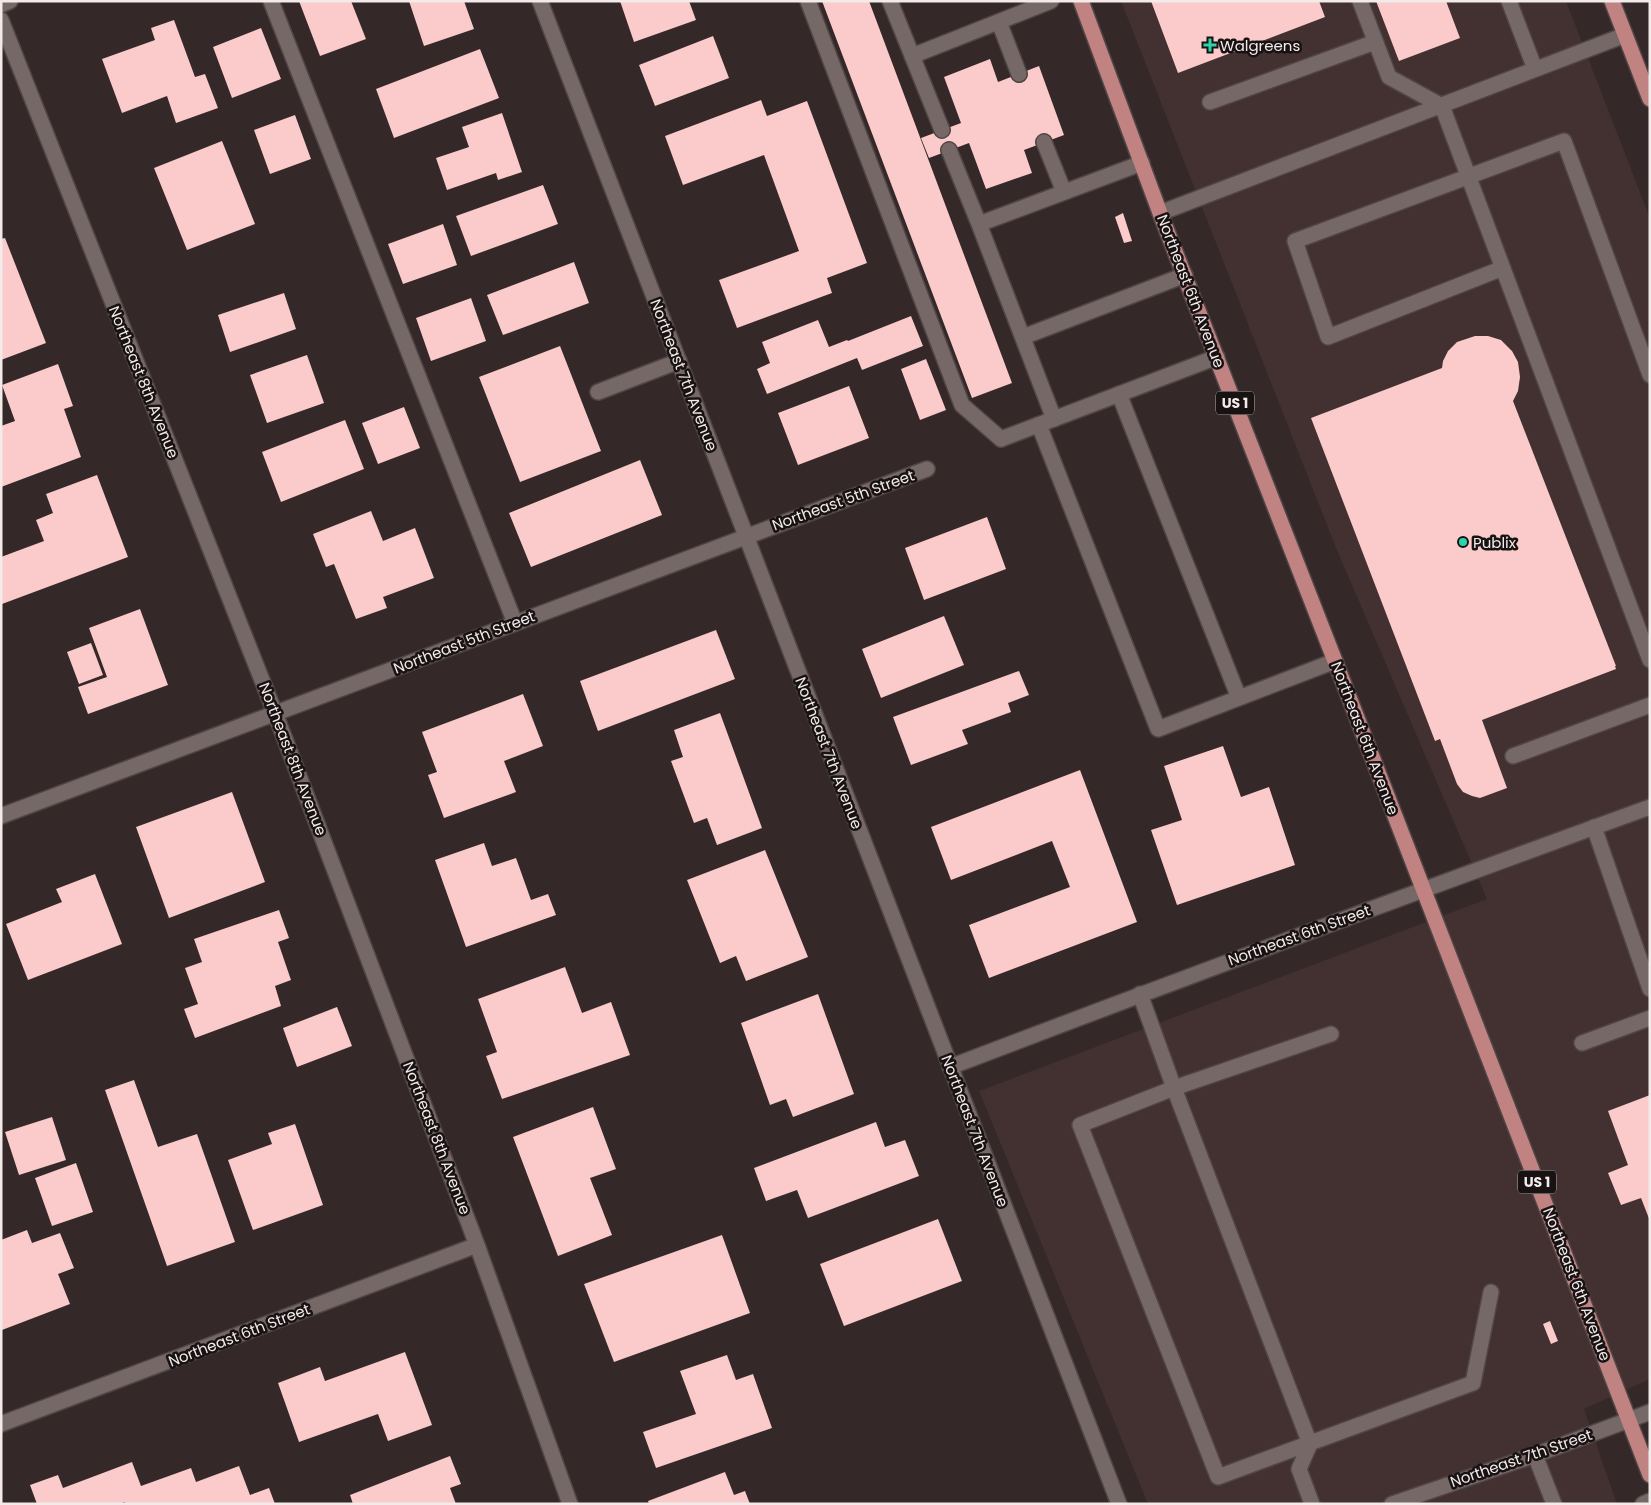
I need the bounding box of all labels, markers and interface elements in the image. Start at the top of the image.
place label: Walgreens [1220,35,1300,56]
marker: Walgreens [1204,39,1216,51]
street label: Northeast 6th Avenue [1152,211,1230,371]
street label: Northeast 7th Avenue [645,296,723,454]
street label: Northeast 8th Avenue [104,303,184,461]
road number: US 1 [1216,392,1254,414]
street label: Northeast 5th Street [769,464,917,536]
place label: Publix [1473,532,1516,553]
marker: Publix [1457,536,1469,548]
street label: Northeast 5th Street [390,605,538,679]
street label: Northeast 6th Avenue [1326,658,1404,818]
street label: Northeast 7th Avenue [790,674,868,832]
street label: Northeast 8th Avenue [254,679,332,839]
street label: Northeast 6th Street [1225,899,1373,971]
street label: Northeast 7th Avenue [936,1052,1014,1210]
street label: Northeast 8th Avenue [398,1058,476,1218]
road number: US 1 [1518,1170,1556,1194]
street label: Northeast 6th Avenue [1538,1204,1616,1364]
street label: Northeast 6th Street [165,1298,313,1372]
street label: Northeast 7th Street [1447,1424,1595,1492]

